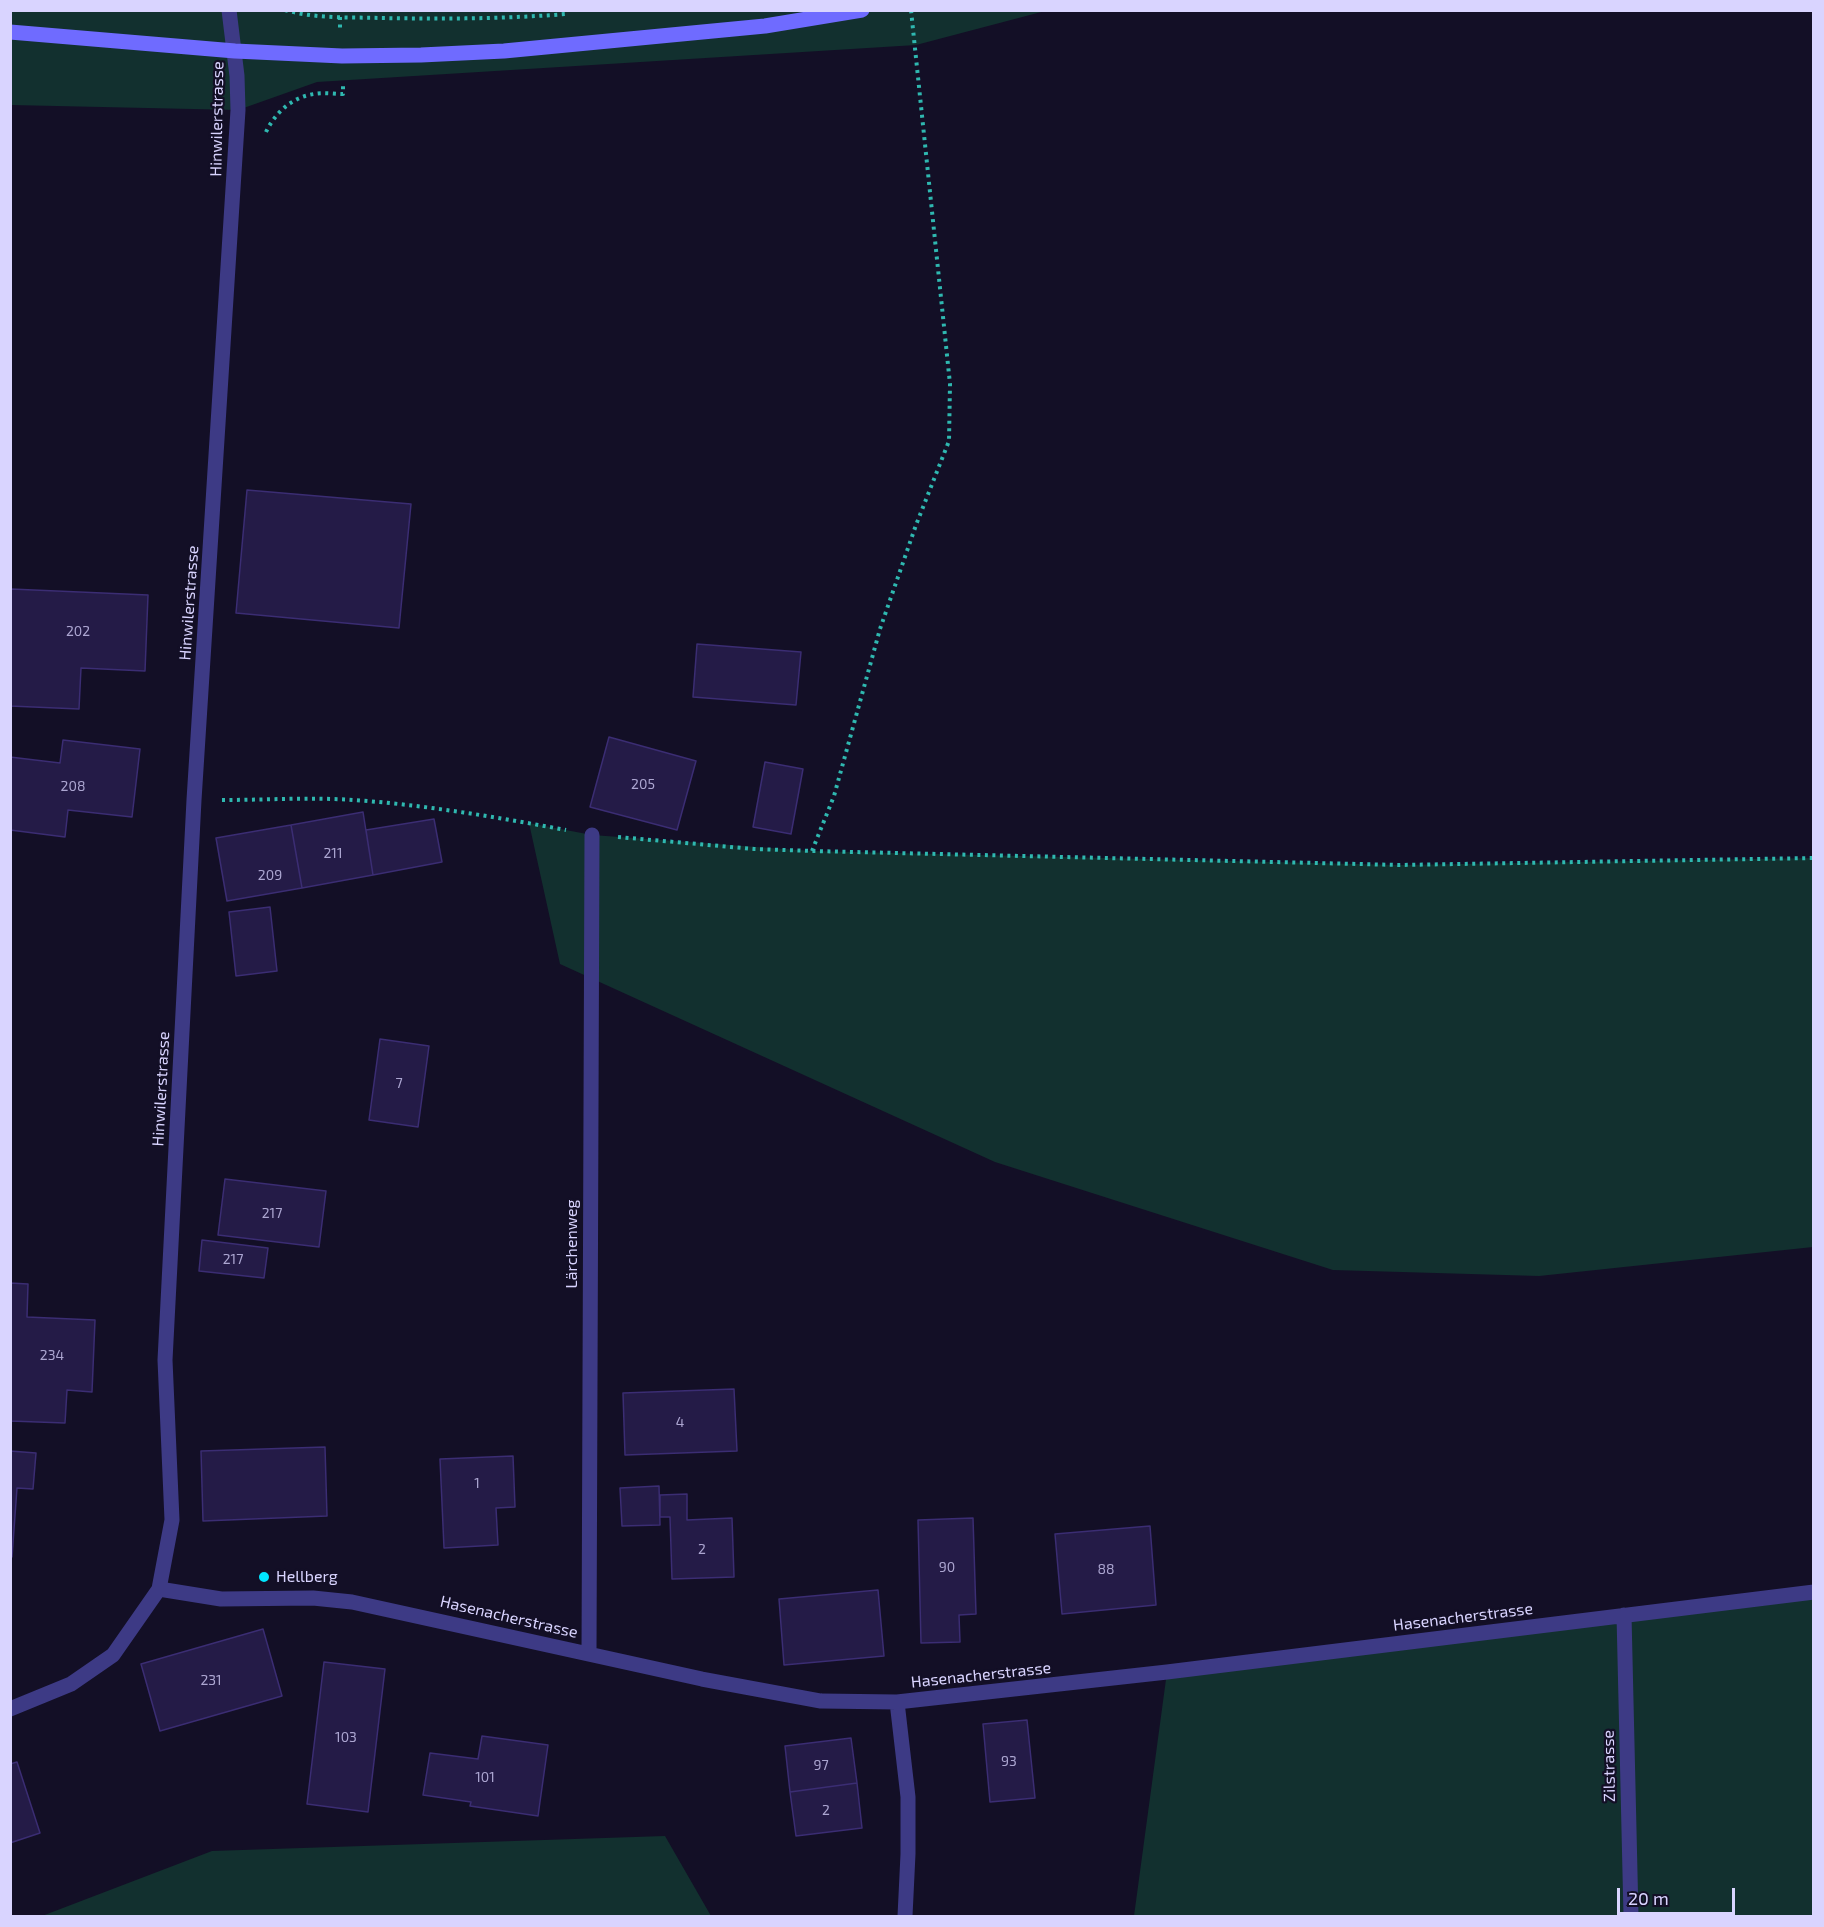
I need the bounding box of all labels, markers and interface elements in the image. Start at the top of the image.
street label: Hinwilerstrasse [206,61,228,177]
street label: Hinwilerstrasse [175,545,203,661]
house number: 202 [66,623,90,639]
house number: 205 [631,776,655,792]
house number: 208 [61,778,85,794]
house number: 211 [323,845,343,861]
house number: 209 [258,867,282,883]
street label: Hinwilerstrasse [148,1031,174,1147]
house number: 7 [395,1075,403,1091]
street label: Lärchenweg [562,1200,582,1288]
house number: 217 [262,1205,282,1221]
house number: 217 [223,1251,243,1267]
house number: 234 [40,1347,64,1363]
house number: 4 [676,1414,684,1430]
house number: 1 [474,1475,480,1491]
house number: 2 [698,1541,706,1557]
house number: 90 [939,1559,955,1575]
house number: 88 [1098,1561,1114,1577]
place label: Hellberg [276,1567,338,1587]
marker: Hellberg [257,1570,271,1584]
street label: Hasenacherstrasse [438,1592,580,1642]
street label: Hasenacherstrasse [1392,1599,1534,1635]
street label: Hasenacherstrasse [910,1658,1052,1692]
house number: 231 [200,1672,222,1688]
house number: 103 [335,1729,357,1745]
street label: Zilstrasse [1599,1730,1619,1802]
house number: 93 [1001,1753,1017,1769]
house number: 97 [813,1757,829,1773]
house number: 101 [475,1769,495,1785]
house number: 2 [822,1802,830,1818]
scale bar [1620,1876,1738,1914]
text: 20 m [1628,1887,1669,1909]

